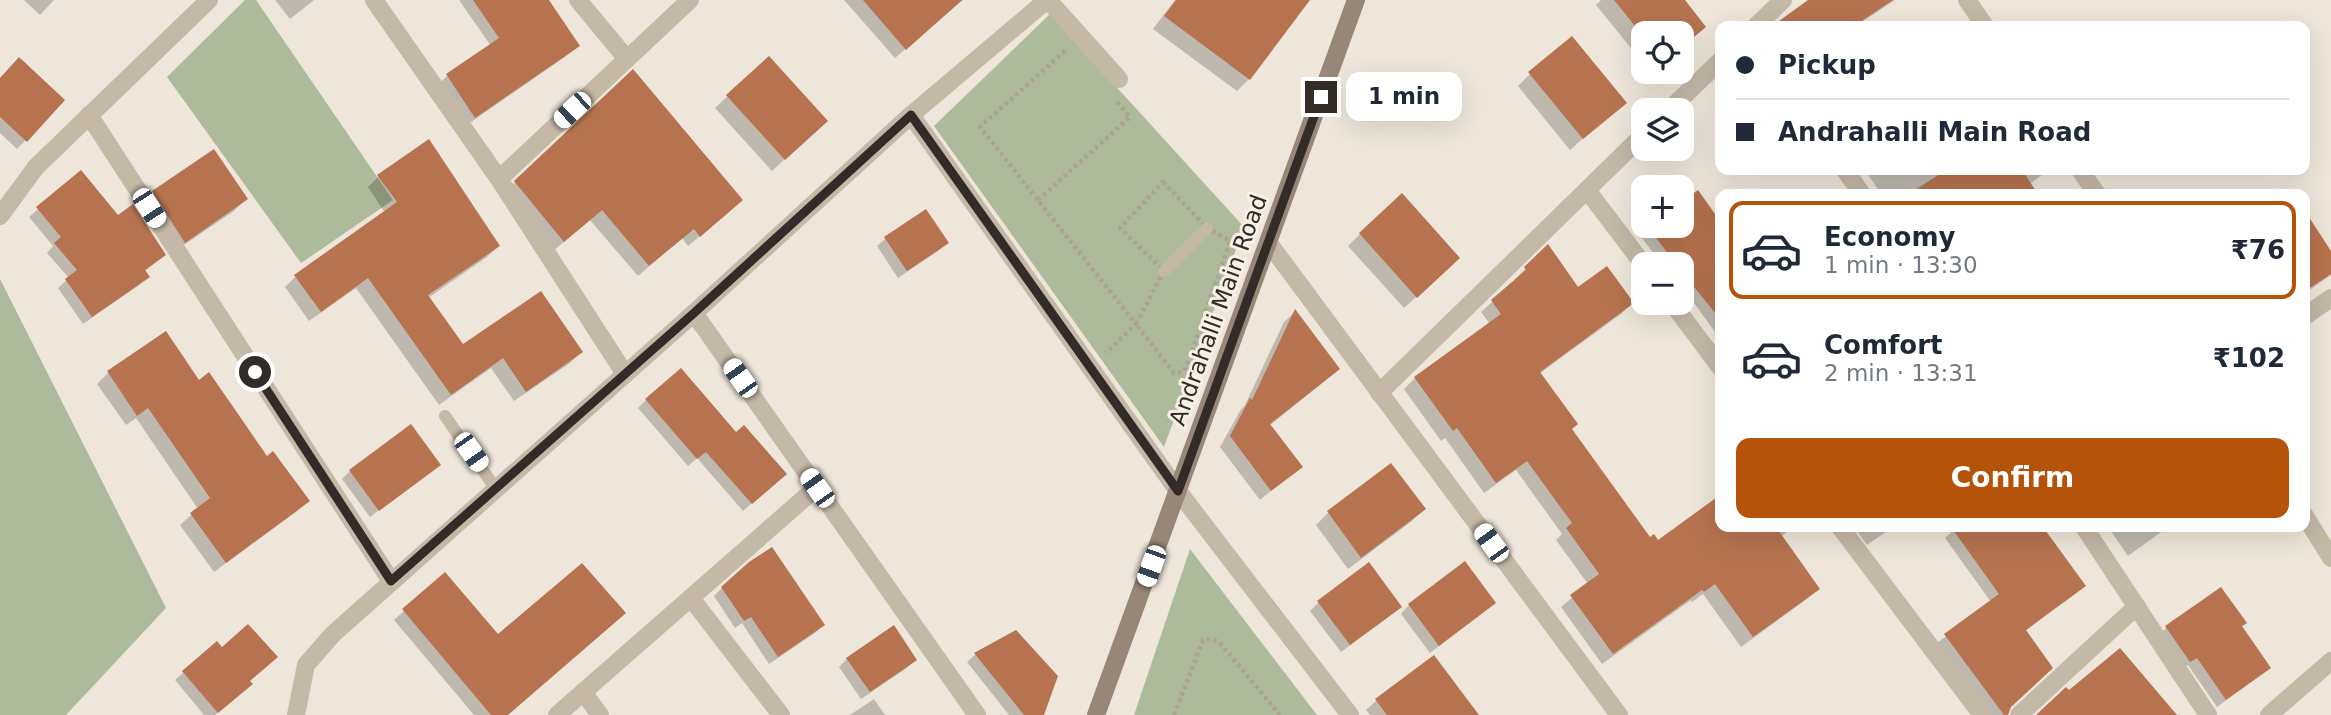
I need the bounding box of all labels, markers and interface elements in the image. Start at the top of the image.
map controls [1631,21,1694,315]
button: locate [1631,21,1694,84]
text: Pickup [1778,50,1876,80]
callout: 1 min [1346,72,1461,122]
route end [1305,81,1337,113]
text: 1 min [1368,83,1440,109]
car [550,88,595,132]
button: layers [1631,98,1694,161]
text: Andrahalli Main Road [1778,117,2091,147]
button: + [1631,175,1694,238]
car [129,185,170,231]
street label: Andrahalli Main Road [1164,191,1272,429]
icon: car [1740,219,1803,282]
text: Economy [1824,222,1955,252]
text: ₹76 [2231,235,2285,265]
button: − [1631,252,1694,315]
text: 1 min · 13:30 [1824,252,1978,278]
icon: car [1740,327,1803,390]
text: Comfort [1824,330,1942,360]
text: ₹102 [2213,343,2285,373]
car [720,355,761,401]
route start [239,356,271,388]
text: 2 min · 13:31 [1824,360,1978,386]
car [451,429,492,475]
button: Confirm [1736,438,2289,518]
car [797,465,838,511]
car [1471,520,1512,566]
car [1134,543,1169,589]

